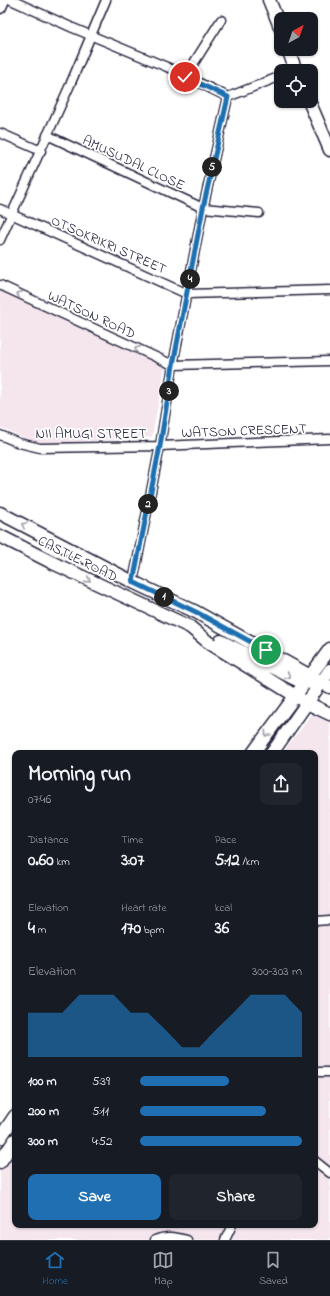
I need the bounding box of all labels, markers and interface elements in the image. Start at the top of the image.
north arrow [274,12,318,56]
map controls [274,12,318,108]
pin [168,60,202,94]
button: locate [274,64,318,108]
icon: check [174,66,196,88]
street label: AMUSUDAL CLOSE [79,130,188,196]
pin: 5 [202,157,222,177]
text: 5 [209,159,215,175]
street label: OTSOKRIKRI STREET [47,211,169,280]
pin: 4 [180,269,200,289]
text: 4 [188,271,192,287]
street label: WATSON ROAD [44,286,139,345]
one-way arrow [16,291,24,299]
one-way arrow [134,346,142,354]
pin: 3 [159,381,179,401]
text: 3 [167,383,171,399]
street label: WATSON CRESCENT [181,419,307,444]
street label: NII AMUGI STREET [36,424,146,445]
pin: 2 [138,494,158,514]
text: 2 [145,496,151,512]
one-way arrow [21,523,28,530]
street label: CASTLE ROAD [34,531,121,588]
one-way arrow [84,575,91,583]
pin: 1 [154,587,174,607]
text: 1 [162,589,166,605]
pin [249,633,283,667]
icon: arrive [255,639,277,661]
one-way arrow [283,671,291,679]
one-way arrow [264,730,271,737]
text: Morning run [28,759,131,791]
button: share [260,763,302,805]
text: 07:46 [28,790,51,809]
text: Distance [28,832,69,848]
text: Time [121,832,143,848]
text: Pace [215,832,236,848]
text: 0.60 [28,848,54,873]
text: 3:07 [121,848,144,873]
text: 5:12 [215,848,240,873]
text: km [54,854,70,870]
text: /km [240,854,259,870]
text: Elevation [28,900,68,916]
text: Heart rate [121,900,166,916]
text: kcal [215,900,232,916]
text: 4 [28,916,35,941]
text: 170 [121,916,141,941]
text: 36 [215,916,229,941]
text: m [35,922,46,938]
text: bpm [141,922,164,938]
text: Elevation [28,962,76,981]
text: 300–303 m [252,962,302,981]
text: 100 m [28,1072,57,1091]
text: 5:39 [92,1072,110,1091]
text: 200 m [28,1102,59,1121]
text: 5:11 [92,1102,109,1121]
text: 300 m [28,1132,58,1151]
text: 4:52 [92,1132,112,1151]
button: Save [28,1174,161,1220]
button: Share [169,1174,302,1220]
tab: Home [42,1249,68,1289]
tab: Map [152,1249,174,1289]
tab: Saved [259,1249,288,1289]

